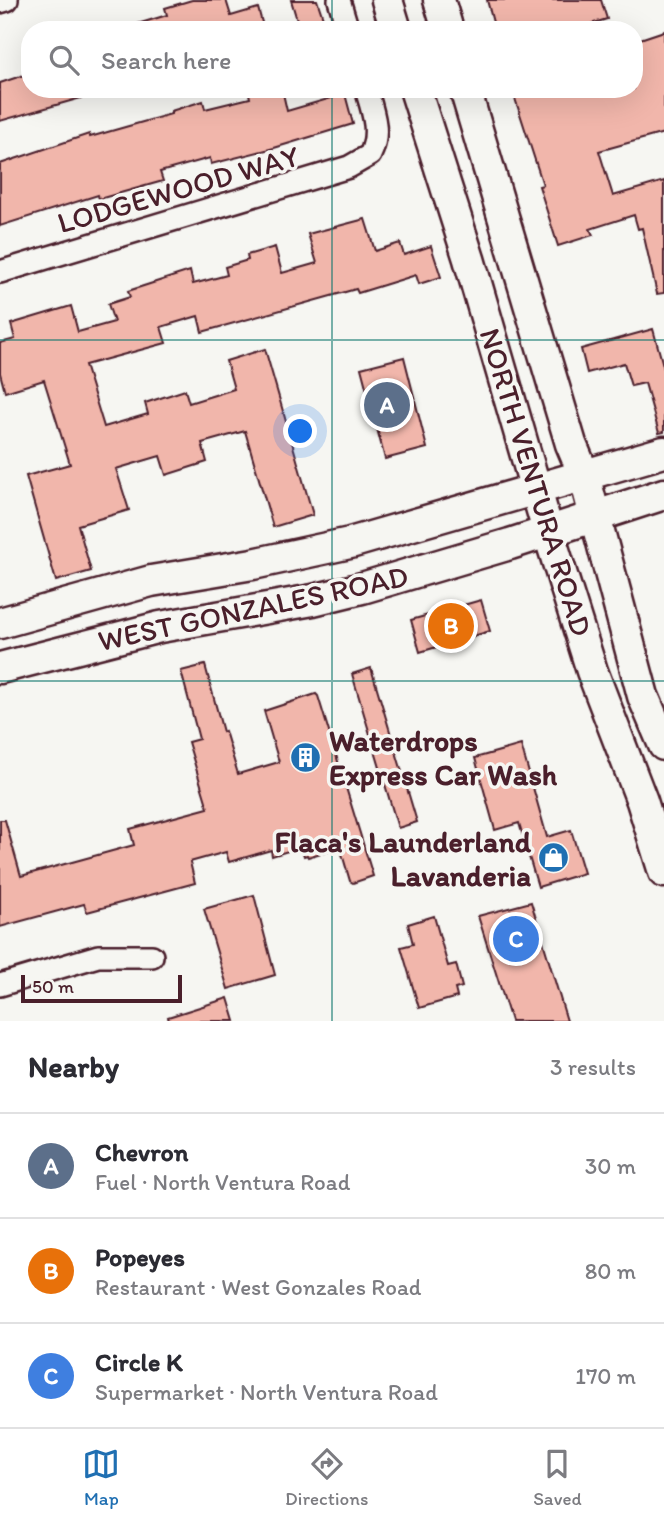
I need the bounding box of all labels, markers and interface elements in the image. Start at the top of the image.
search box [21,21,643,98]
icon: search [45,41,83,79]
text: Search here [101,44,231,76]
street label: LODGEWOOD WAY [53,137,303,241]
street label: NORTH VENTURA ROAD [472,324,600,640]
pin: A [364,379,410,431]
your location [283,414,317,448]
street label: WEST GONZALES ROAD [95,557,411,659]
pin: B [428,600,474,652]
place label: Waterdrops Express Car Wash [329,722,558,793]
building icon: Waterdrops Express Car Wash [289,740,323,774]
place label: Flaca's Launderland Lavanderia [274,823,532,894]
shop icon: Flaca's Launderland Lavanderia [537,841,571,875]
pin: C [493,913,539,965]
scale bar [21,972,182,1004]
text: 50 m [32,975,74,998]
text: Nearby [28,1048,119,1085]
text: 3 results [550,1053,636,1081]
text: Chevron [95,1136,188,1168]
text: A [44,1152,58,1180]
text: 30 m [585,1152,636,1180]
text: Fuel · North Ventura Road [95,1168,350,1196]
text: Popeyes [95,1241,185,1273]
text: B [44,1257,58,1285]
text: 80 m [585,1257,636,1285]
text: Restaurant · West Gonzales Road [95,1273,422,1301]
text: Circle K [95,1346,183,1378]
text: C [44,1362,58,1390]
text: 170 m [575,1362,636,1390]
text: Supermarket · North Ventura Road [95,1378,438,1406]
tab: Map [82,1445,120,1510]
tab: Directions [285,1445,369,1510]
tab: Saved [533,1445,582,1510]

